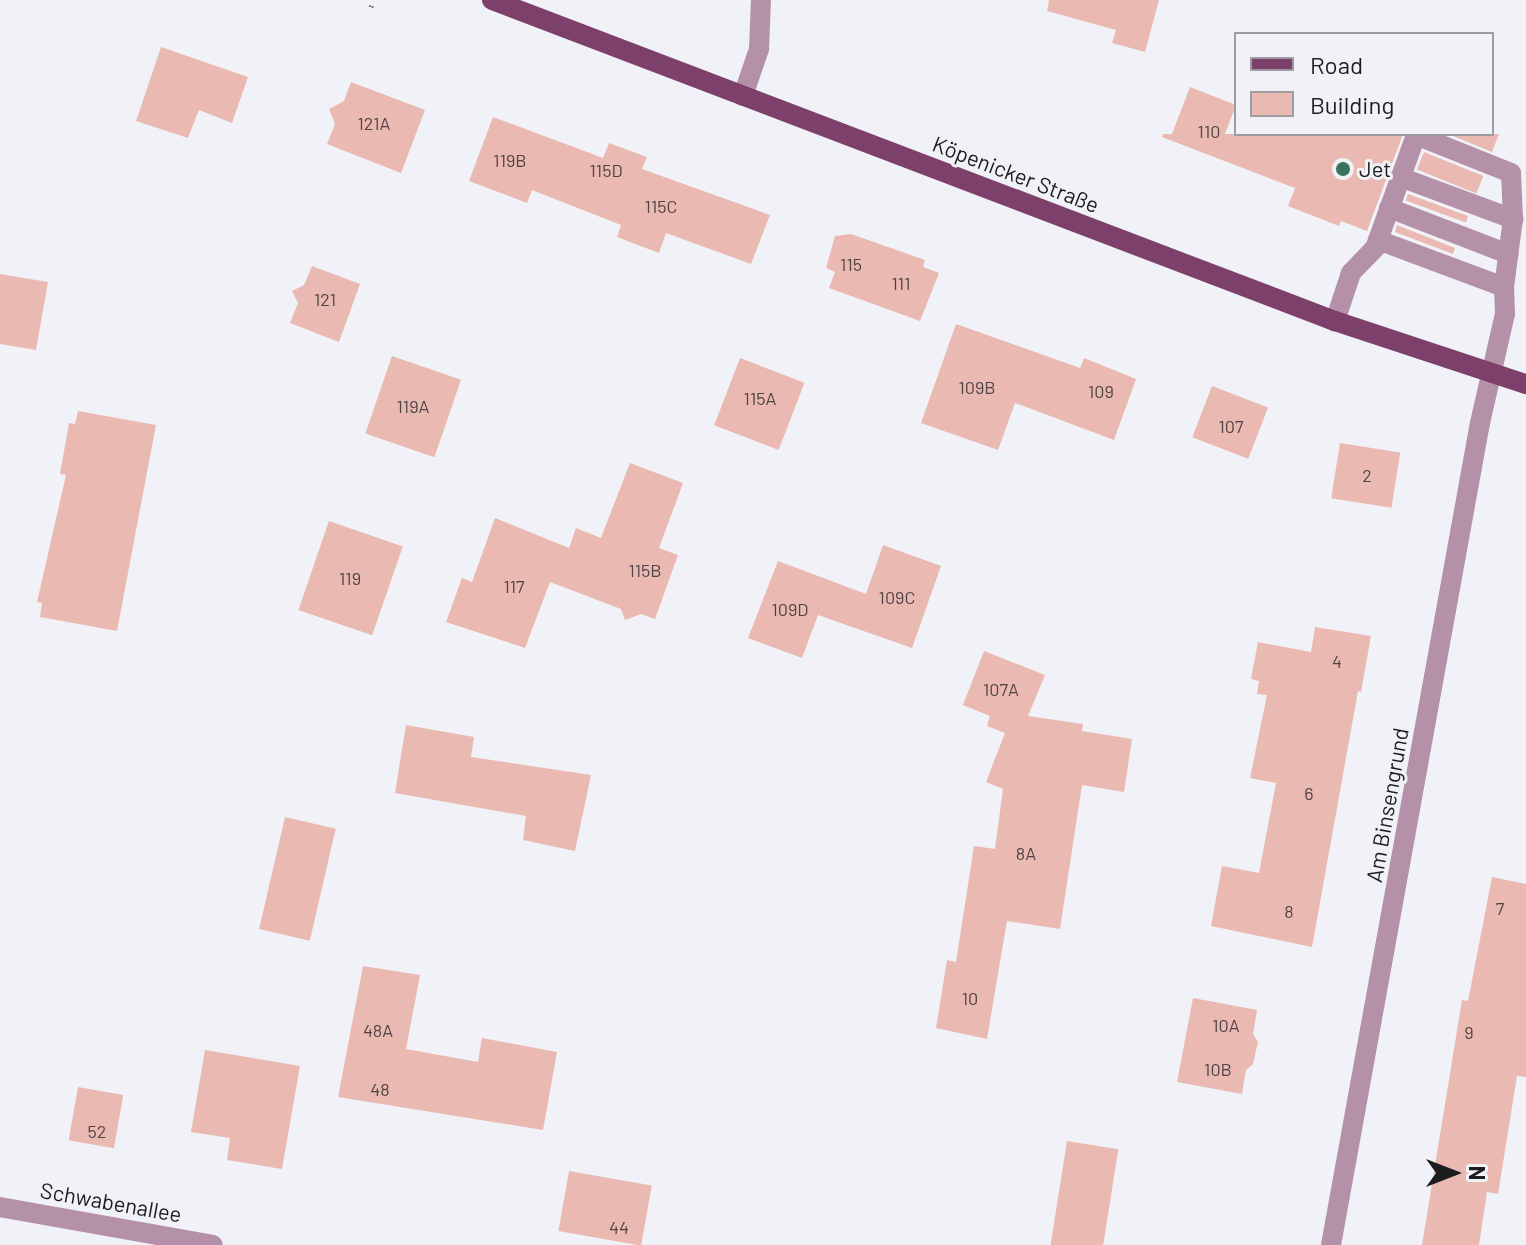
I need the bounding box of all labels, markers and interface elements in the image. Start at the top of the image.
legend [1234,32,1494,136]
text: Road [1310,50,1363,79]
text: Building [1310,90,1394,119]
house number: 121A [358,112,390,134]
house number: 110 [1198,120,1220,142]
street label: Köpenicker Straße [929,130,1103,218]
house number: 119B [493,149,527,171]
place label: Jet [1359,156,1391,182]
house number: 115D [589,159,623,181]
marker: Jet [1334,160,1352,178]
house number: 115C [645,195,677,217]
house number: 115 [840,253,862,275]
house number: 111 [891,272,911,294]
house number: 121 [314,288,336,310]
house number: 109B [958,376,996,398]
house number: 109 [1088,380,1114,402]
house number: 115A [744,387,776,409]
house number: 119A [397,395,429,417]
house number: 107 [1219,415,1243,437]
house number: 2 [1362,464,1372,486]
house number: 115B [628,559,662,581]
house number: 119 [339,567,361,589]
house number: 117 [503,575,525,597]
house number: 109C [879,586,915,608]
house number: 109D [772,598,808,620]
house number: 4 [1332,650,1342,672]
house number: 107A [983,678,1019,700]
street label: Am Binsengrund [1360,726,1414,884]
house number: 6 [1304,782,1314,804]
house number: 8A [1016,842,1036,864]
house number: 7 [1496,897,1504,919]
house number: 8 [1284,900,1294,922]
house number: 10 [962,987,978,1009]
house number: 10A [1212,1014,1240,1036]
house number: 48A [363,1019,393,1041]
house number: 9 [1464,1021,1474,1043]
house number: 10B [1204,1058,1232,1080]
house number: 48 [370,1078,390,1100]
house number: 52 [88,1120,106,1142]
north arrow [1414,1133,1494,1213]
text: N [1465,1166,1491,1180]
street label: Schwabenallee [38,1177,184,1227]
house number: 44 [609,1216,629,1238]

